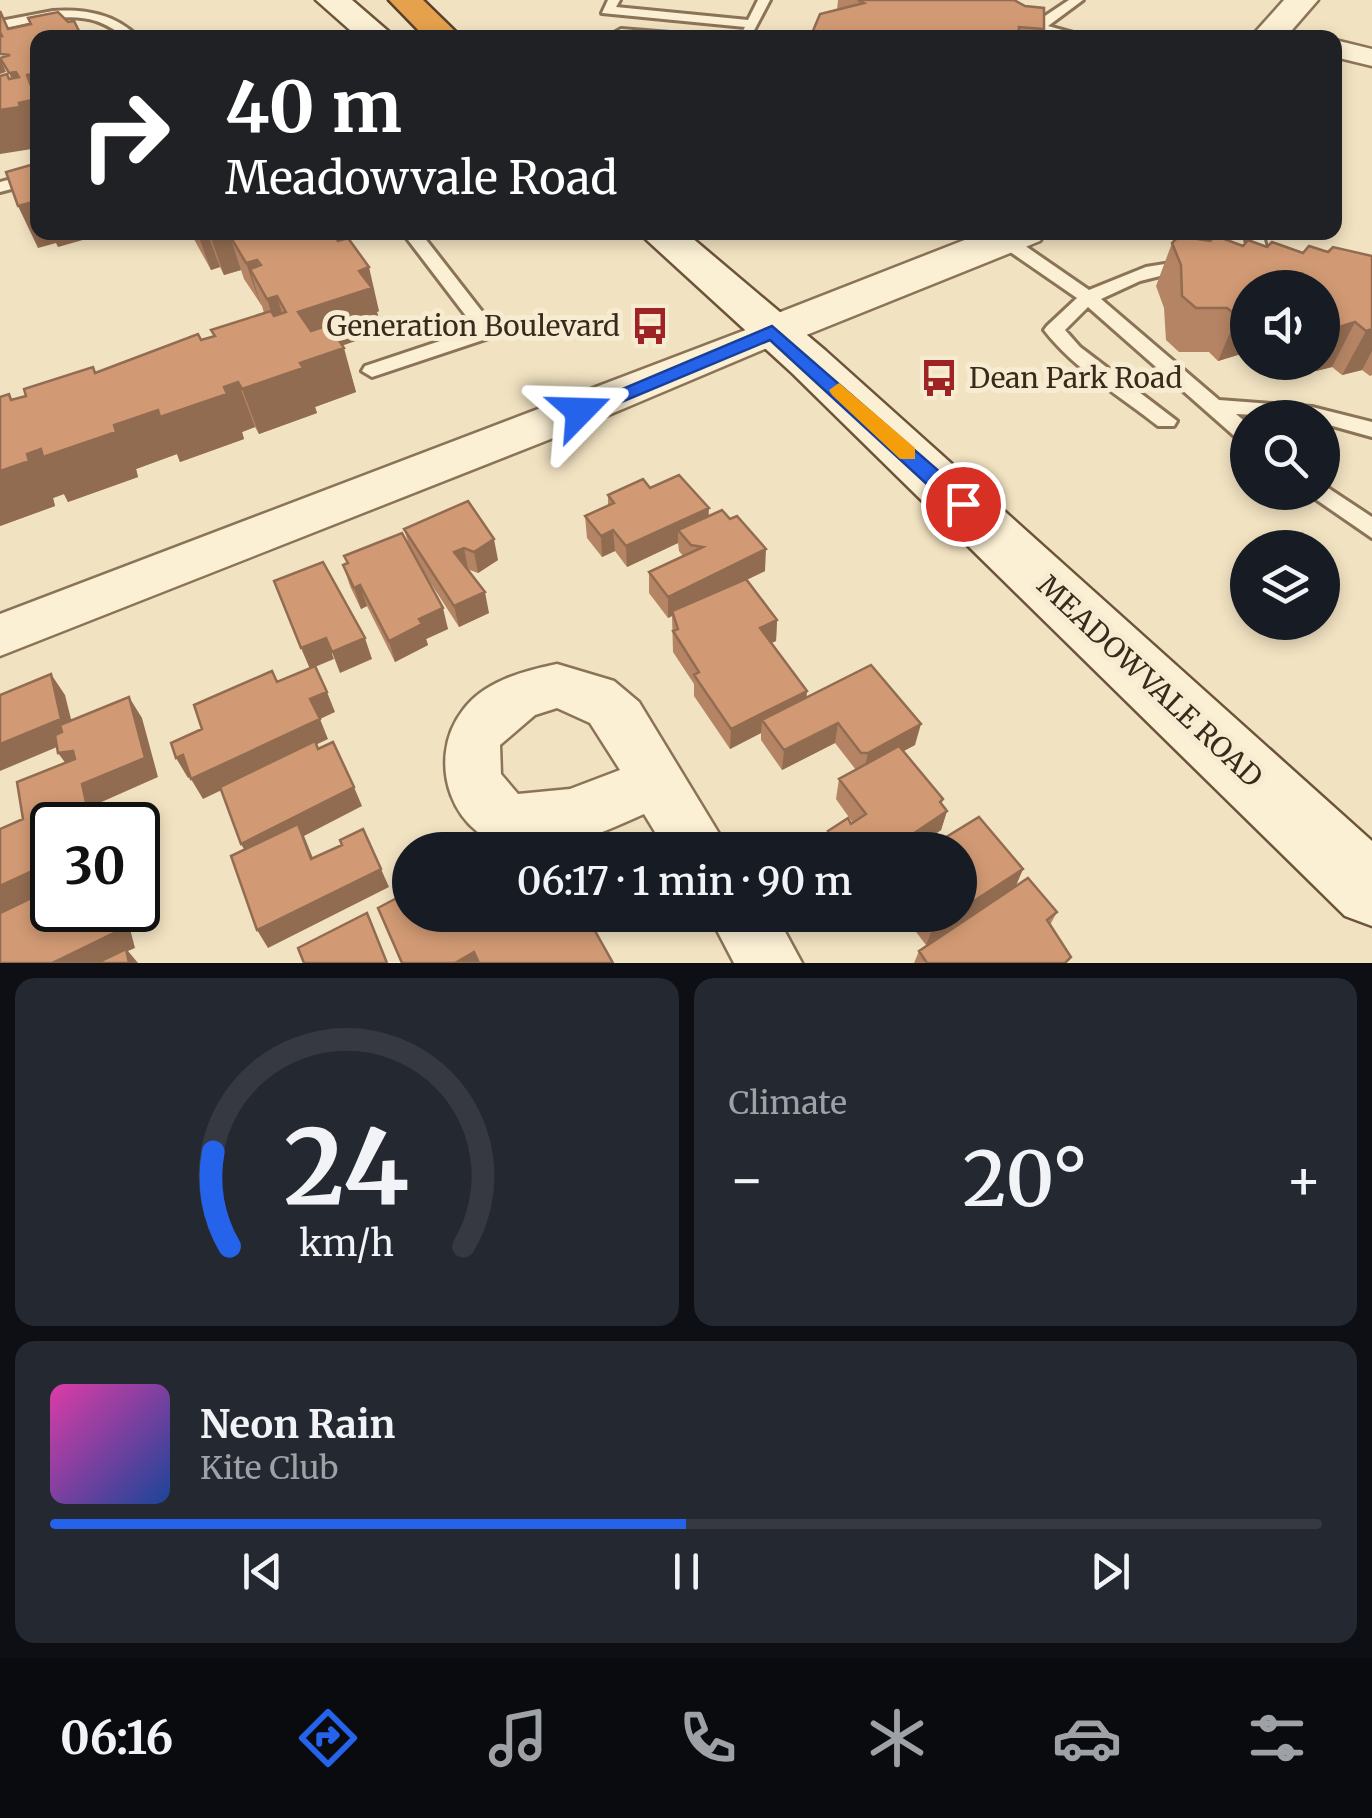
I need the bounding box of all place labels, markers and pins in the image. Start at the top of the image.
bus stop icon: Generation Boulevard [629,305,671,347]
place label: Generation Boulevard [326,308,620,344]
bus stop icon: Dean Park Road [918,357,960,399]
place label: Dean Park Road [969,360,1182,396]
pin [921,462,1006,547]

